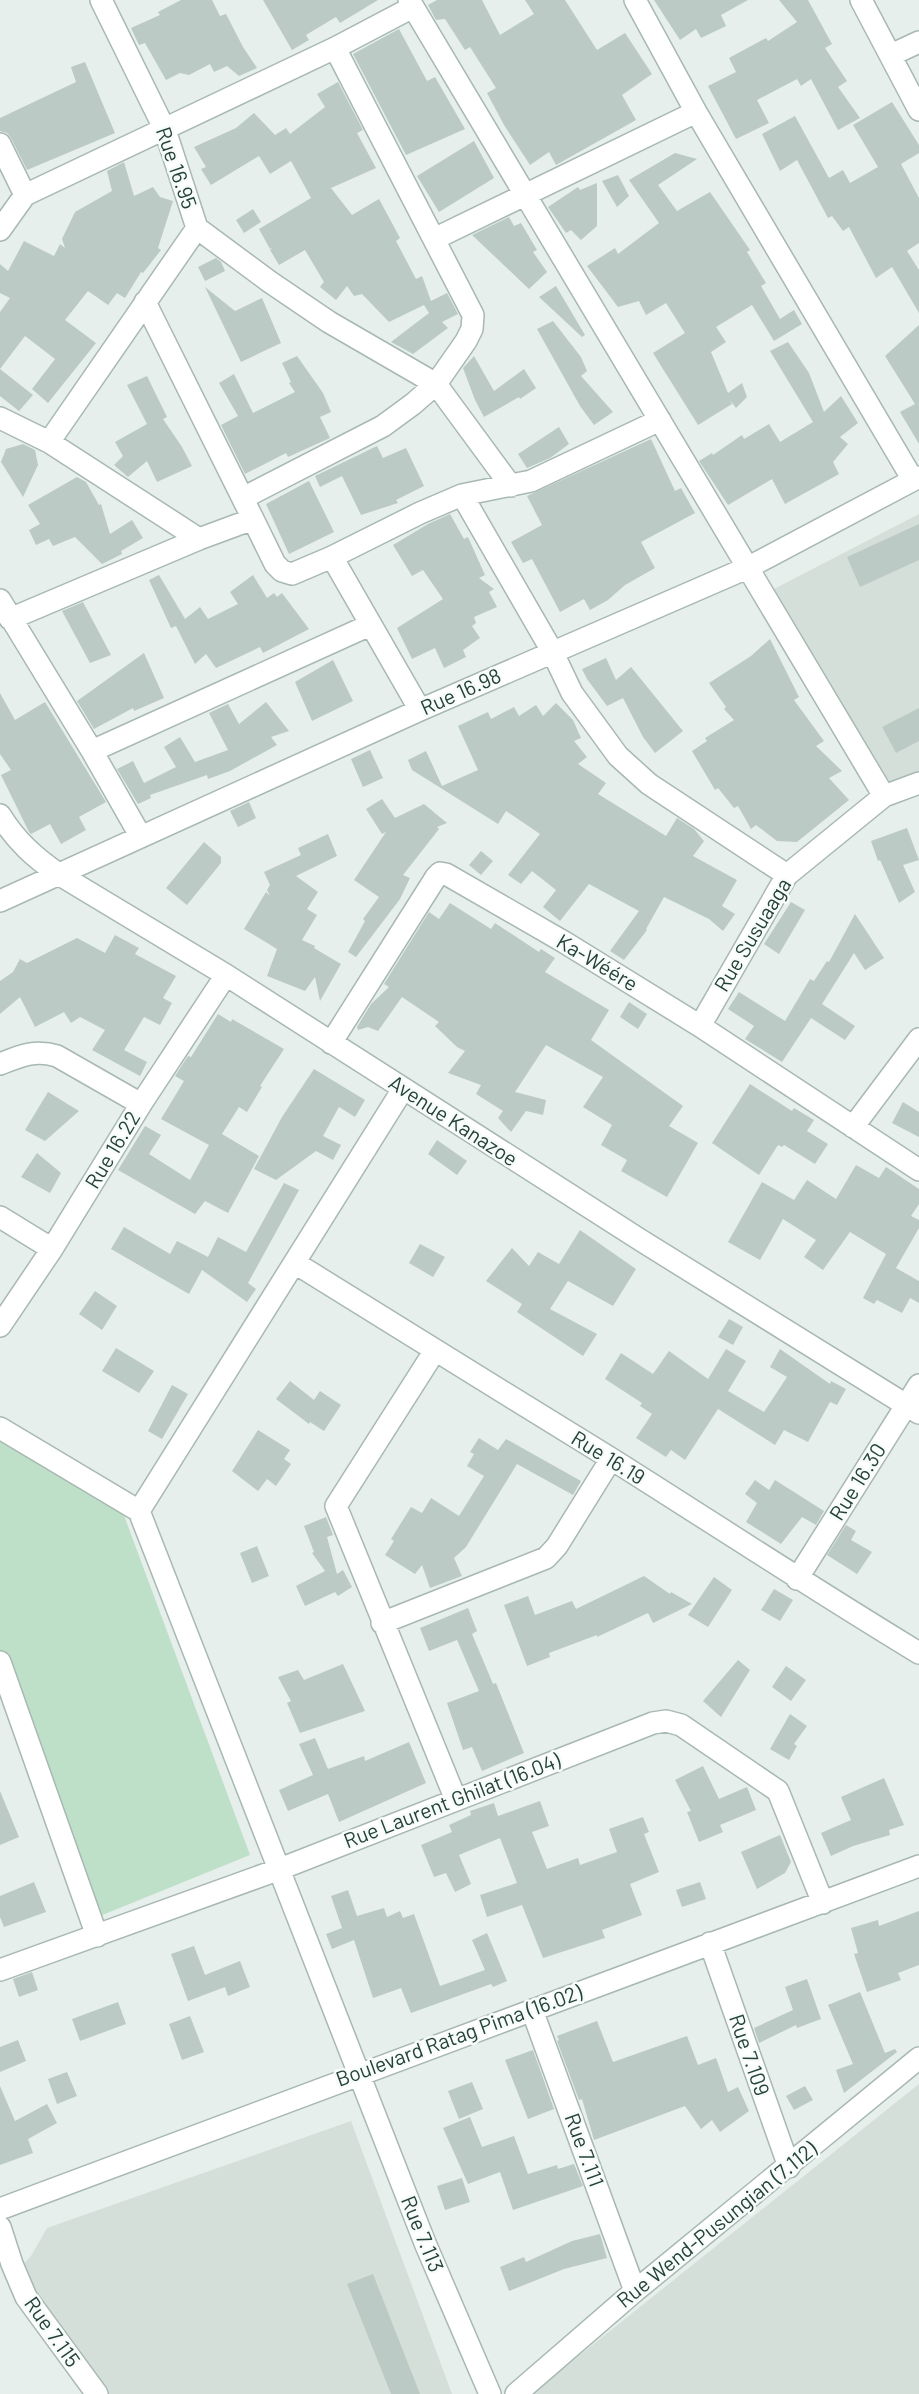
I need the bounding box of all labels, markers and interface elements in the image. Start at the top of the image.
street label: Rue 16.95 [152,123,203,212]
street label: Rue 16.98 [416,662,504,719]
street label: Rue Susuaaga [708,873,795,995]
street label: Ka-Wéére [553,928,643,996]
street label: Avenue Kanazoe [385,1069,523,1171]
street label: Rue 16.22 [79,1106,145,1193]
street label: Rue 16.19 [567,1424,650,1489]
street label: Rue 16.30 [823,1438,890,1524]
street label: Rue Laurent Ghilat (16.04) [340,1747,564,1852]
street label: Boulevard Ratag Pima (16.02) [332,1978,585,2091]
street label: Rue 7.109 [725,2011,776,2099]
street label: Rue 7.111 [561,2109,610,2190]
street label: Rue Wend-Pusungian (7.112) [611,2135,821,2312]
street label: Rue 7.113 [397,2192,450,2275]
street label: Rue 7.115 [20,2291,86,2371]

